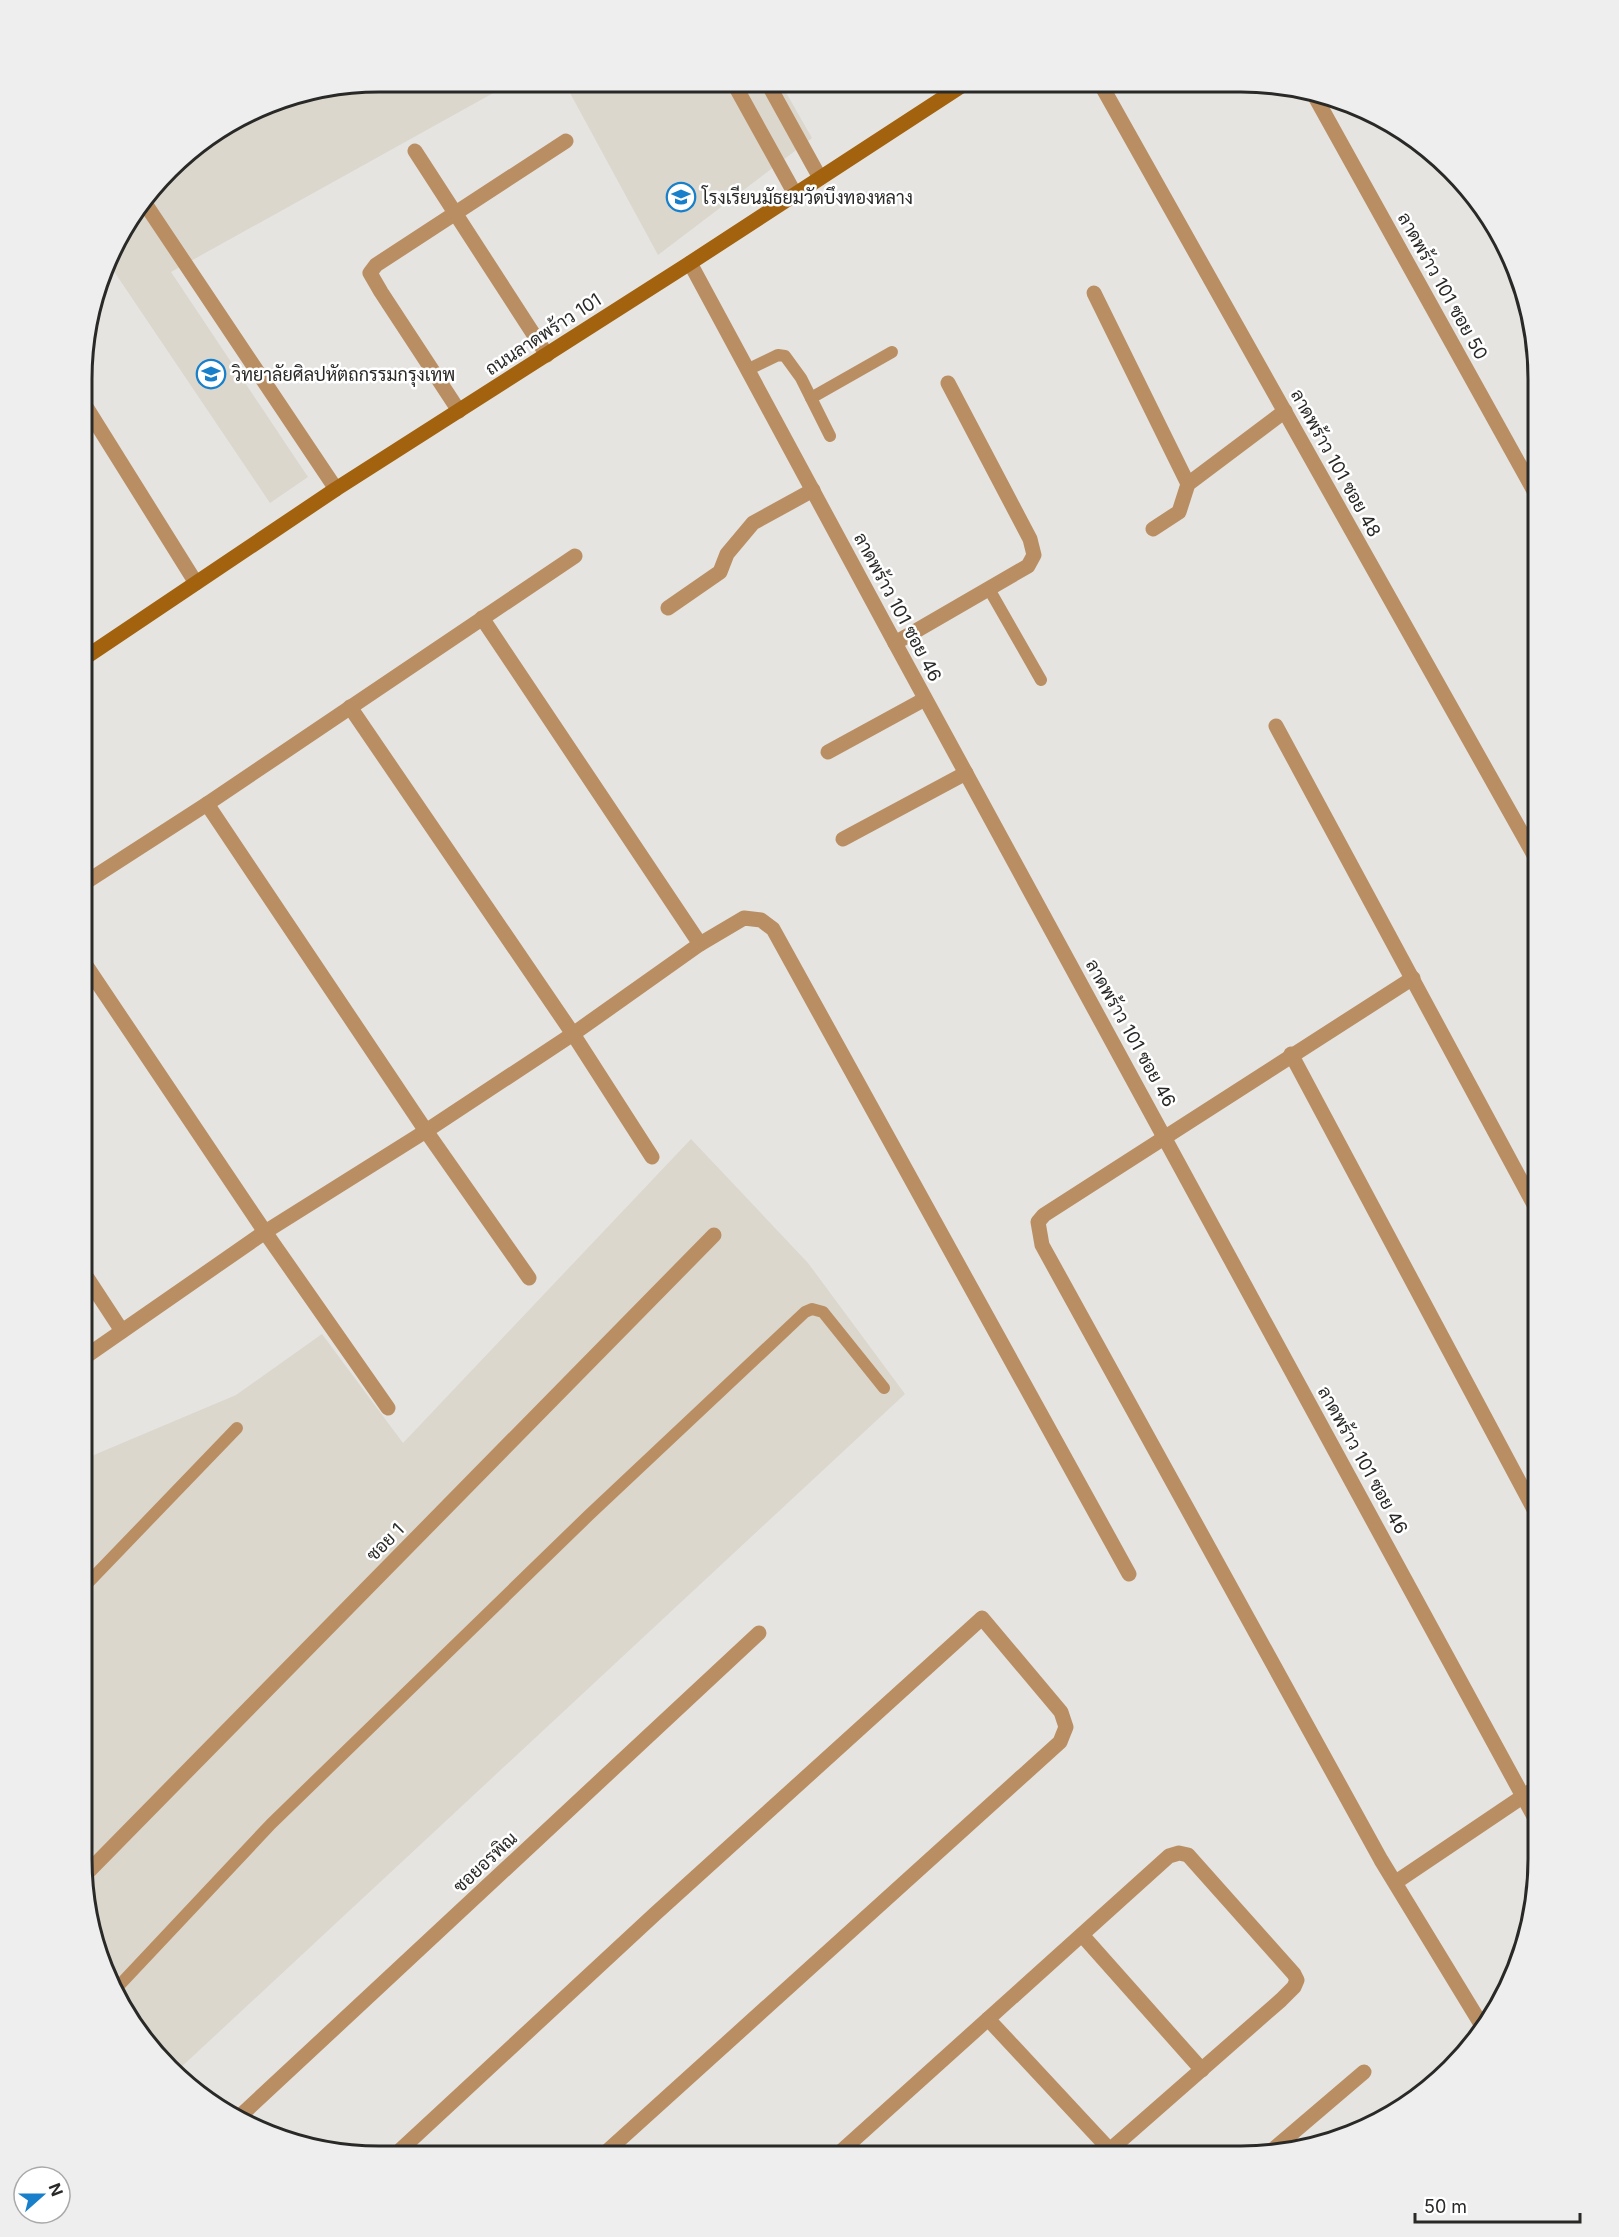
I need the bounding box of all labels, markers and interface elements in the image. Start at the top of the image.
school or university icon: โรงเรียนมัธยมวัดบึงทองหลาง [665,181,697,213]
place label: โรงเรียนมัธยมวัดบึงทองหลาง [701,185,913,208]
street label: ลาดพร้าว 101 ซอย 50 [1394,208,1493,363]
street label: ถนนลาดพร้าว 101 [481,288,605,379]
school or university icon: วิทยาลัยศิลปหัตถกรรมกรุงเทพ [195,358,227,390]
place label: วิทยาลัยศิลปหัตถกรรมกรุงเทพ [231,364,455,387]
street label: ลาดพร้าว 101 ซอย 48 [1287,385,1386,540]
street label: ลาดพร้าว 101 ซอย 46 [850,529,947,685]
street label: ลาดพร้าว 101 ซอย 46 [1082,955,1181,1110]
street label: ลาดพร้าว 101 ซอย 46 [1314,1382,1413,1537]
street label: ซอย 1 [362,1519,408,1565]
street label: ซอยอรพิณ [449,1827,521,1897]
north arrow [12,2165,72,2225]
text: N [44,2180,68,2199]
scale bar [1415,2186,1580,2224]
text: 50 m [1424,2196,1467,2217]

